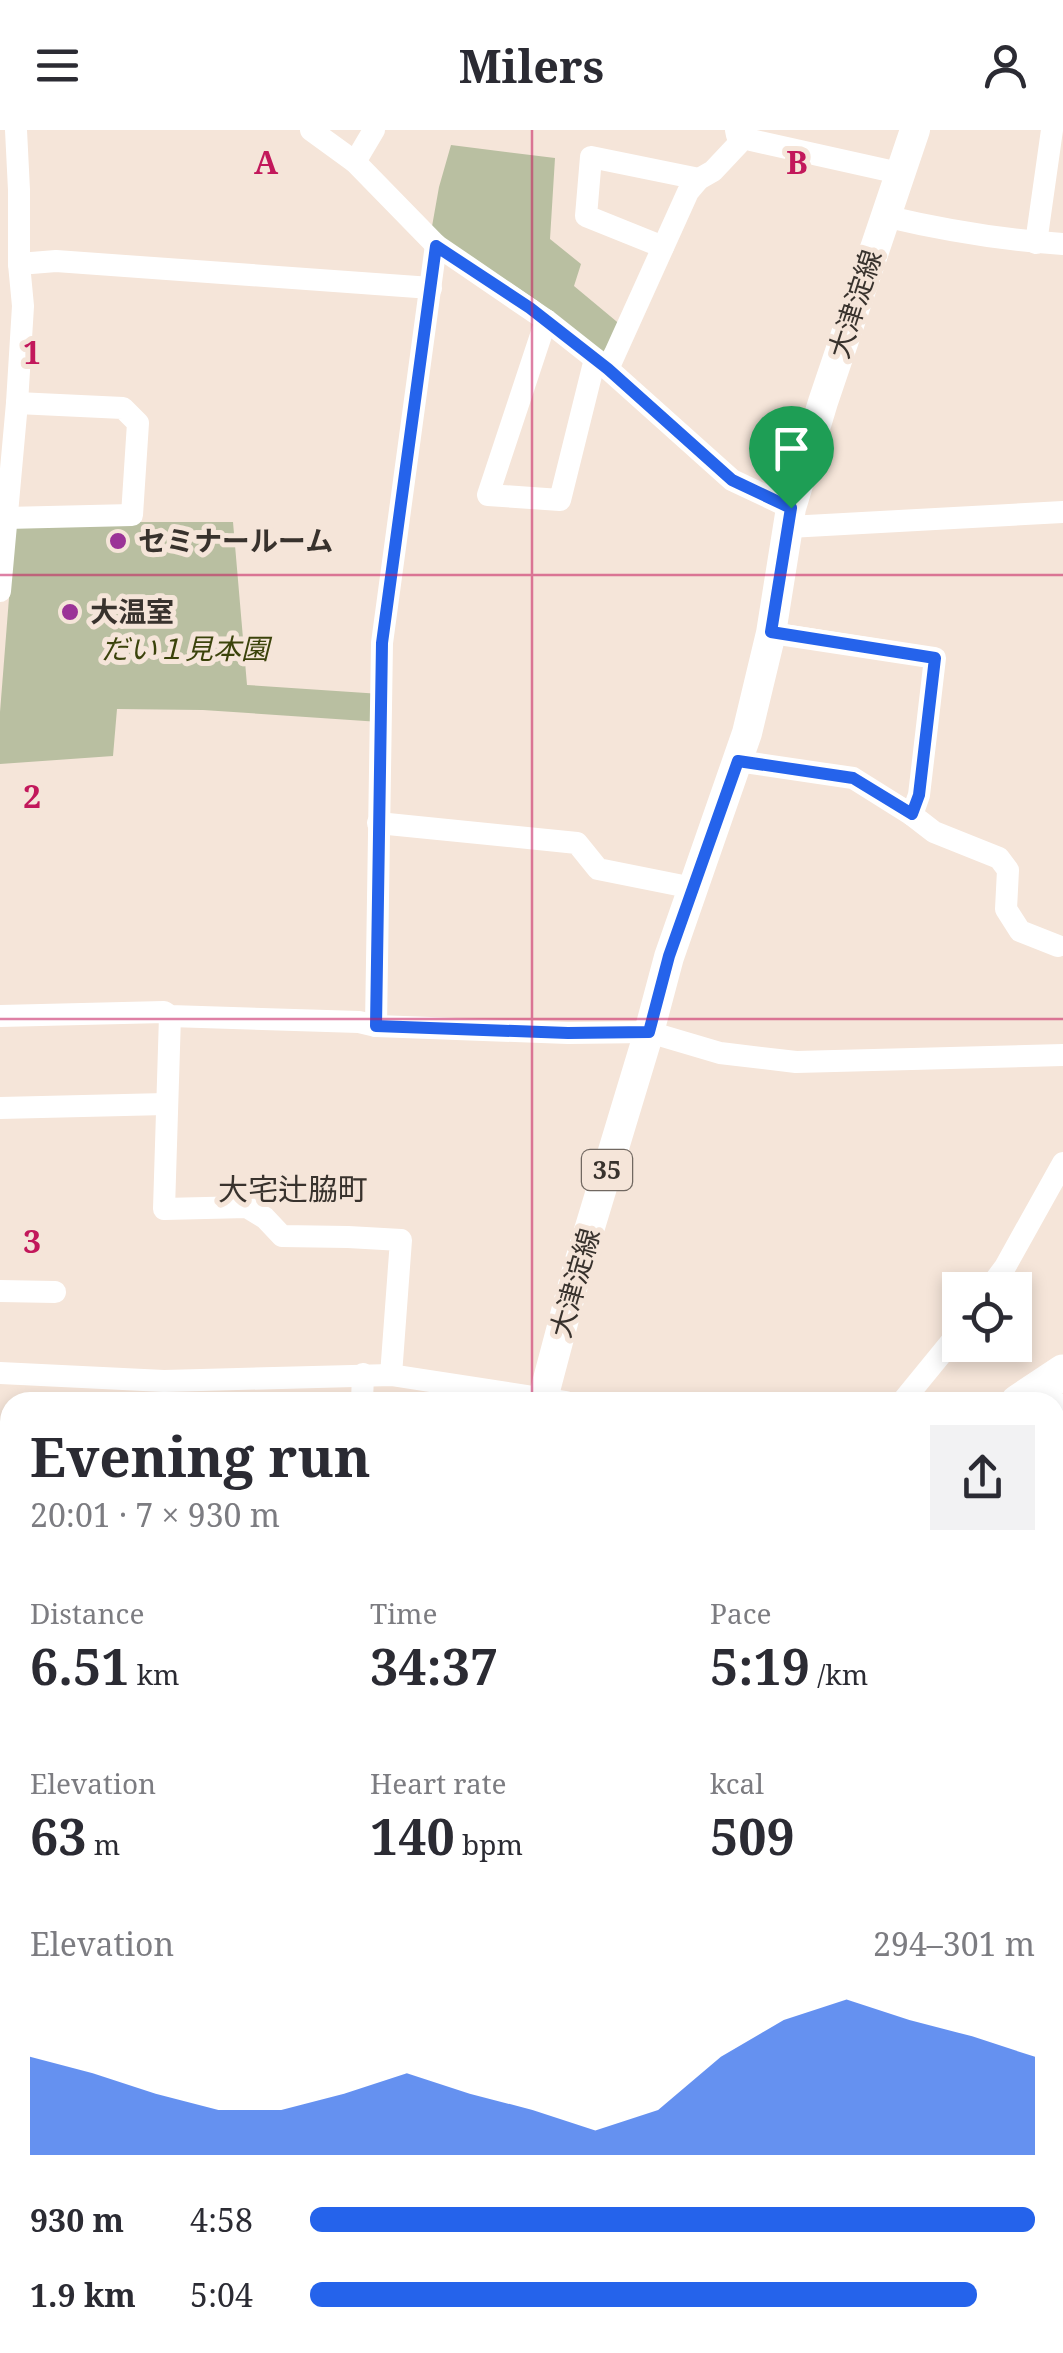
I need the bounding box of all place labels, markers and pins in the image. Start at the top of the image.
pin [749,406,834,509]
place label: セミナールーム [138,521,333,559]
marker: セミナールーム [107,530,129,552]
place label: 大温室 [90,592,174,630]
marker: 大温室 [59,601,81,623]

